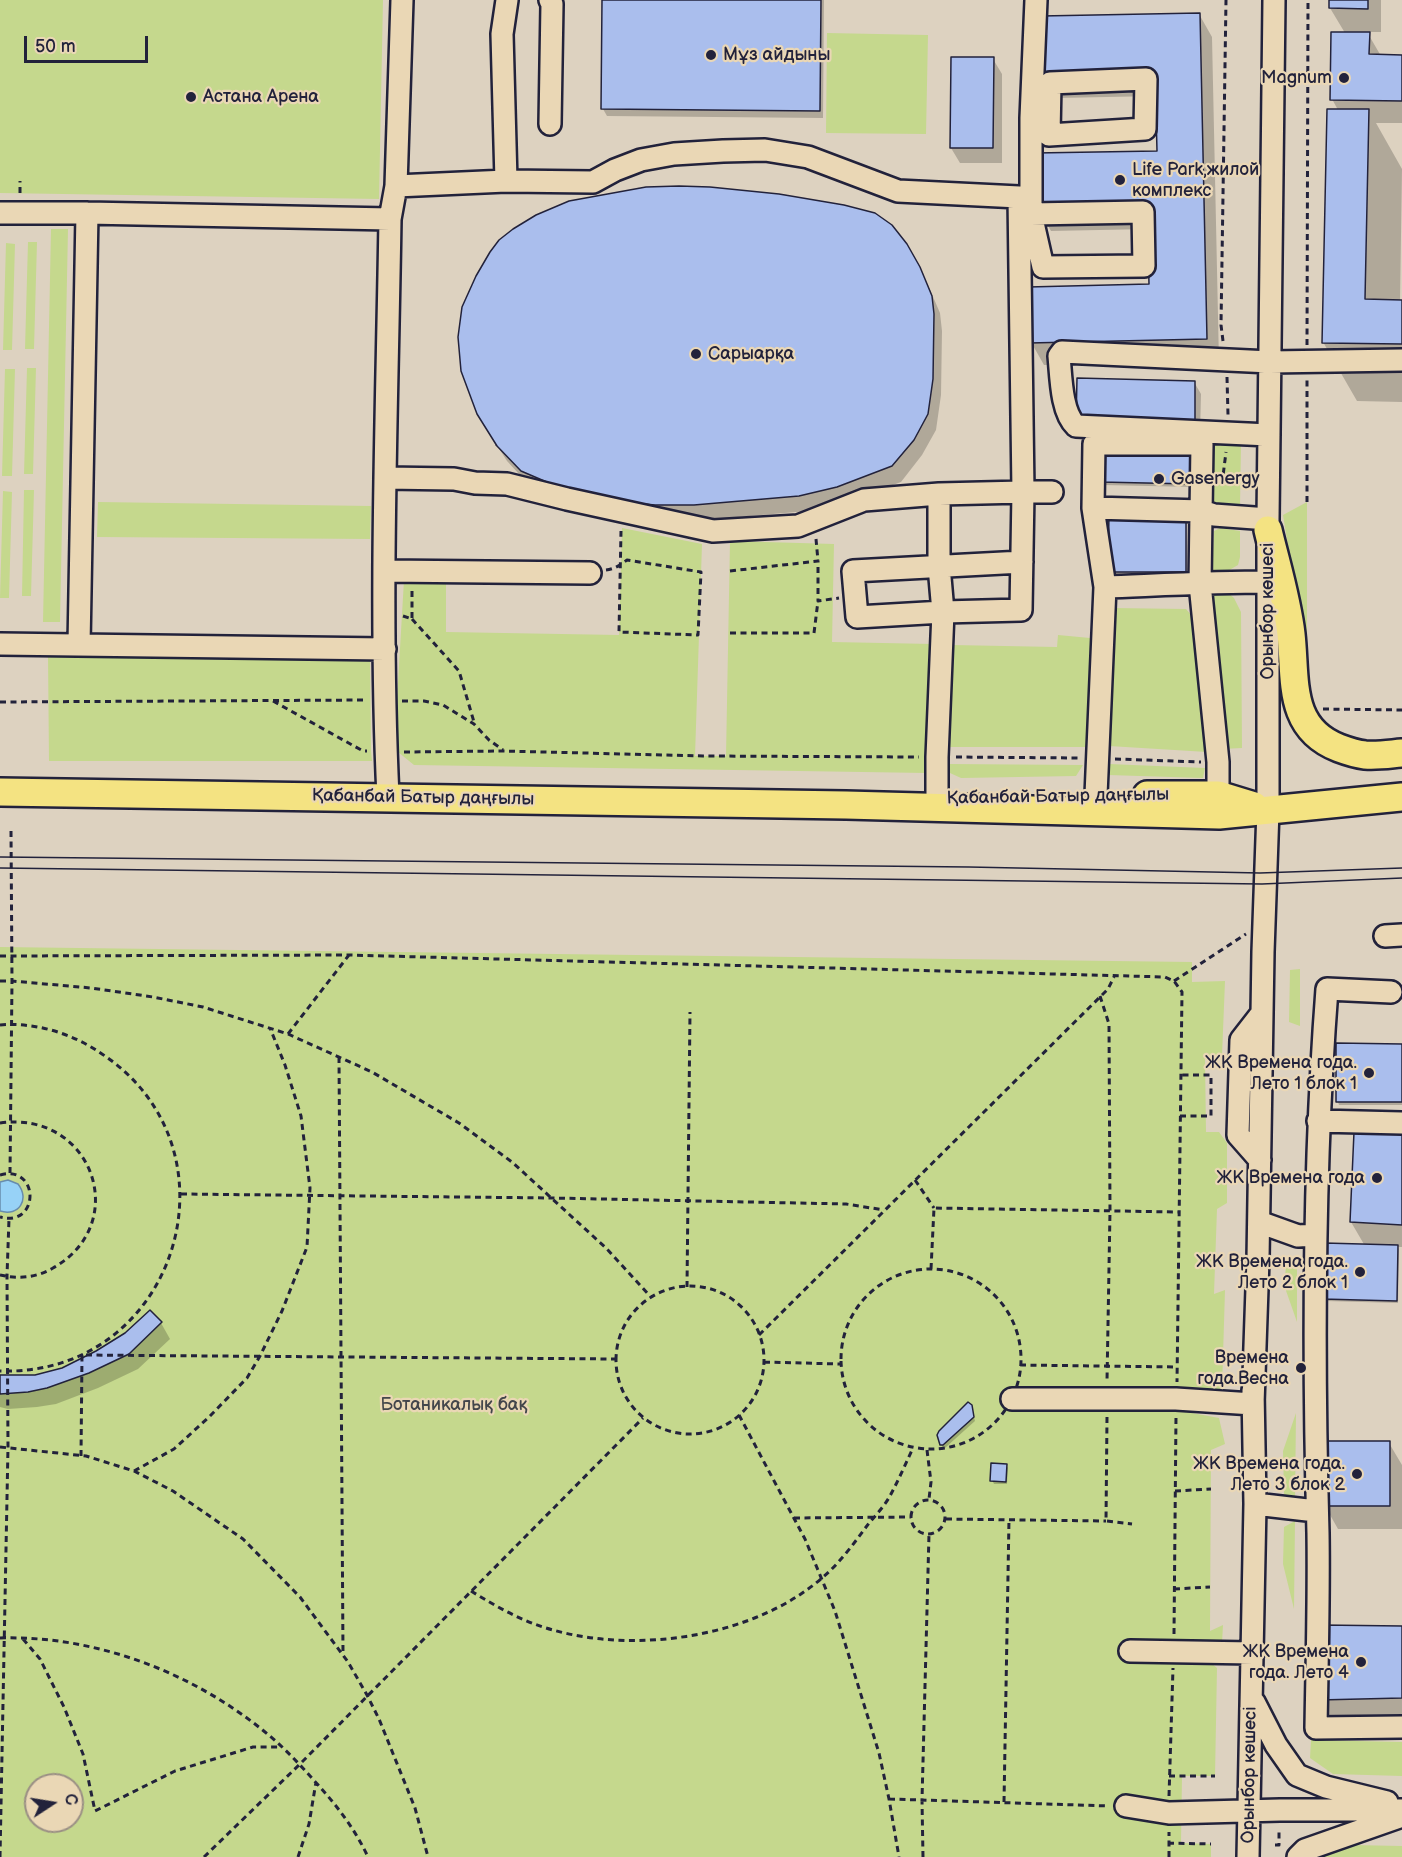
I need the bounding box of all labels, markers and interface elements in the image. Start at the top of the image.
scale bar [27,24,152,62]
text: 50 m [35,36,76,57]
place label: Мұз айдыны [723,44,830,66]
marker: Мұз айдыны [704,48,718,62]
place label: Magnum [1261,67,1332,89]
marker: Magnum [1337,71,1351,85]
place label: Астана Арена [203,86,319,108]
marker: Астана Арена [184,90,198,104]
place label: Life Park,жилой комплекс [1132,159,1259,201]
marker: Life Park,жилой комплекс [1113,173,1127,187]
place label: Сарыарқа [708,343,794,365]
marker: Сарыарқа [689,347,703,361]
place label: Gasenergy [1171,468,1260,490]
marker: Gasenergy [1152,472,1166,486]
street label: Орынбор көшесі [1257,543,1279,679]
street label: Қабанбай Батыр даңғылы [947,784,1169,810]
street label: Қабанбай Батыр даңғылы [312,785,534,811]
place label: ЖК Времена года. Лето 1 блок 1 [1205,1052,1357,1094]
marker: ЖК Времена года. Лето 1 блок 1 [1362,1066,1376,1080]
place label: ЖК Времена года [1217,1167,1365,1189]
marker: ЖК Времена года [1370,1171,1384,1185]
place label: ЖК Времена года. Лето 2 блок 1 [1196,1251,1348,1294]
marker: ЖК Времена года. Лето 2 блок 1 [1353,1265,1367,1279]
place label: Времена года.Весна [1197,1347,1289,1390]
marker: Времена года.Весна [1294,1361,1308,1375]
park label: Ботаникалық бақ [381,1394,527,1416]
place label: ЖК Времена года. Лето 3 блок 2 [1193,1453,1345,1496]
marker: ЖК Времена года. Лето 3 блок 2 [1350,1467,1364,1481]
place label: ЖК Времена года. Лето 4 [1242,1641,1349,1684]
marker: ЖК Времена года. Лето 4 [1354,1655,1368,1669]
street label: Орынбор көшесі [1238,1706,1262,1844]
north arrow [24,1773,84,1833]
text: С [60,1792,81,1807]

